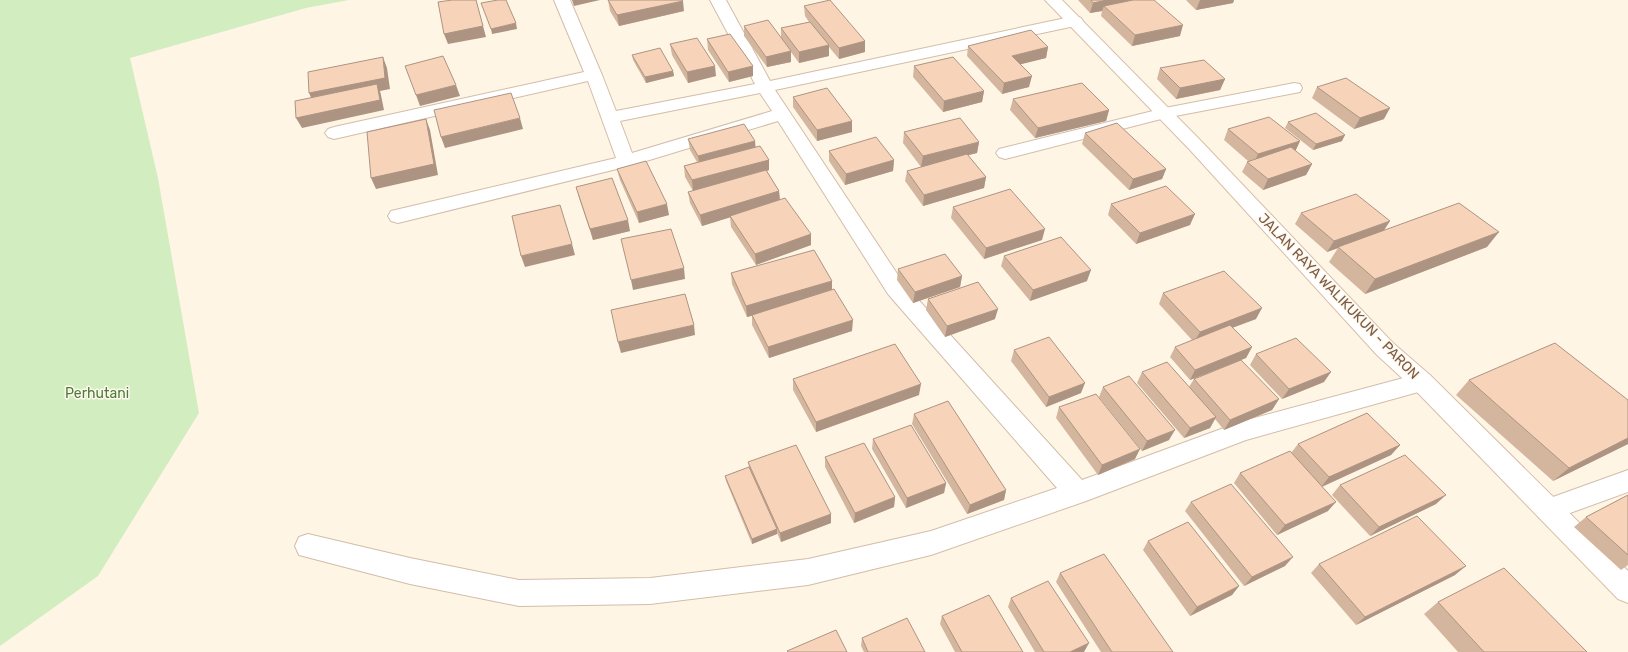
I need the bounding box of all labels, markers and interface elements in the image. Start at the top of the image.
street label: JALAN RAYA WALIKUKUN - PARON [1255,210,1423,383]
park label: Perhutani [65,385,129,402]

